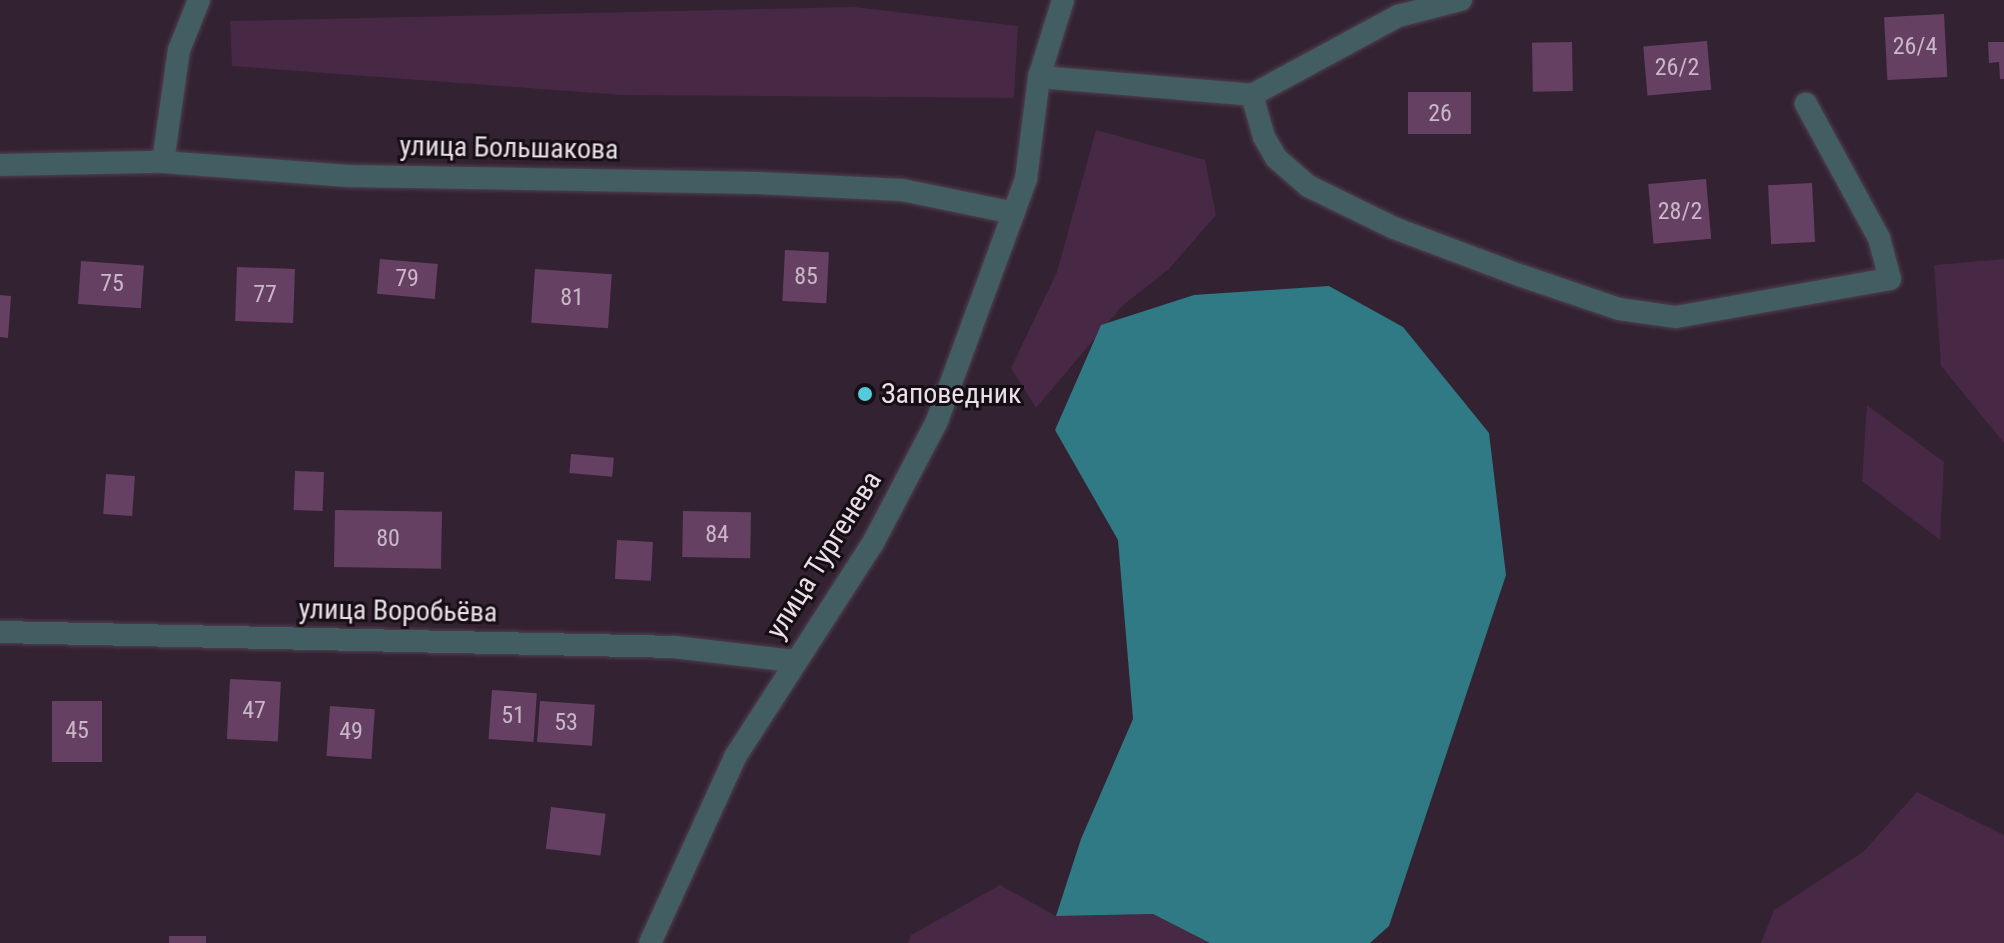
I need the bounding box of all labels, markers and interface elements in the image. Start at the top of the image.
house number: 26/4 [1893,33,1937,61]
house number: 26/2 [1655,54,1699,82]
house number: 26 [1428,100,1452,128]
street label: улица Большакова [399,129,619,167]
house number: 28/2 [1658,198,1702,226]
house number: 85 [794,263,818,291]
house number: 79 [395,265,419,293]
house number: 75 [100,270,124,298]
house number: 77 [253,281,277,309]
house number: 81 [560,284,584,312]
place label: Заповедник [881,377,1021,411]
marker: Заповедник [856,385,874,403]
street label: улица Тургенева [759,465,889,645]
house number: 84 [705,521,729,549]
house number: 80 [376,525,400,553]
street label: улица Воробьёва [298,592,498,630]
house number: 47 [242,697,266,725]
house number: 51 [501,702,525,730]
house number: 53 [554,709,578,737]
house number: 45 [65,717,89,745]
house number: 49 [339,718,363,746]

